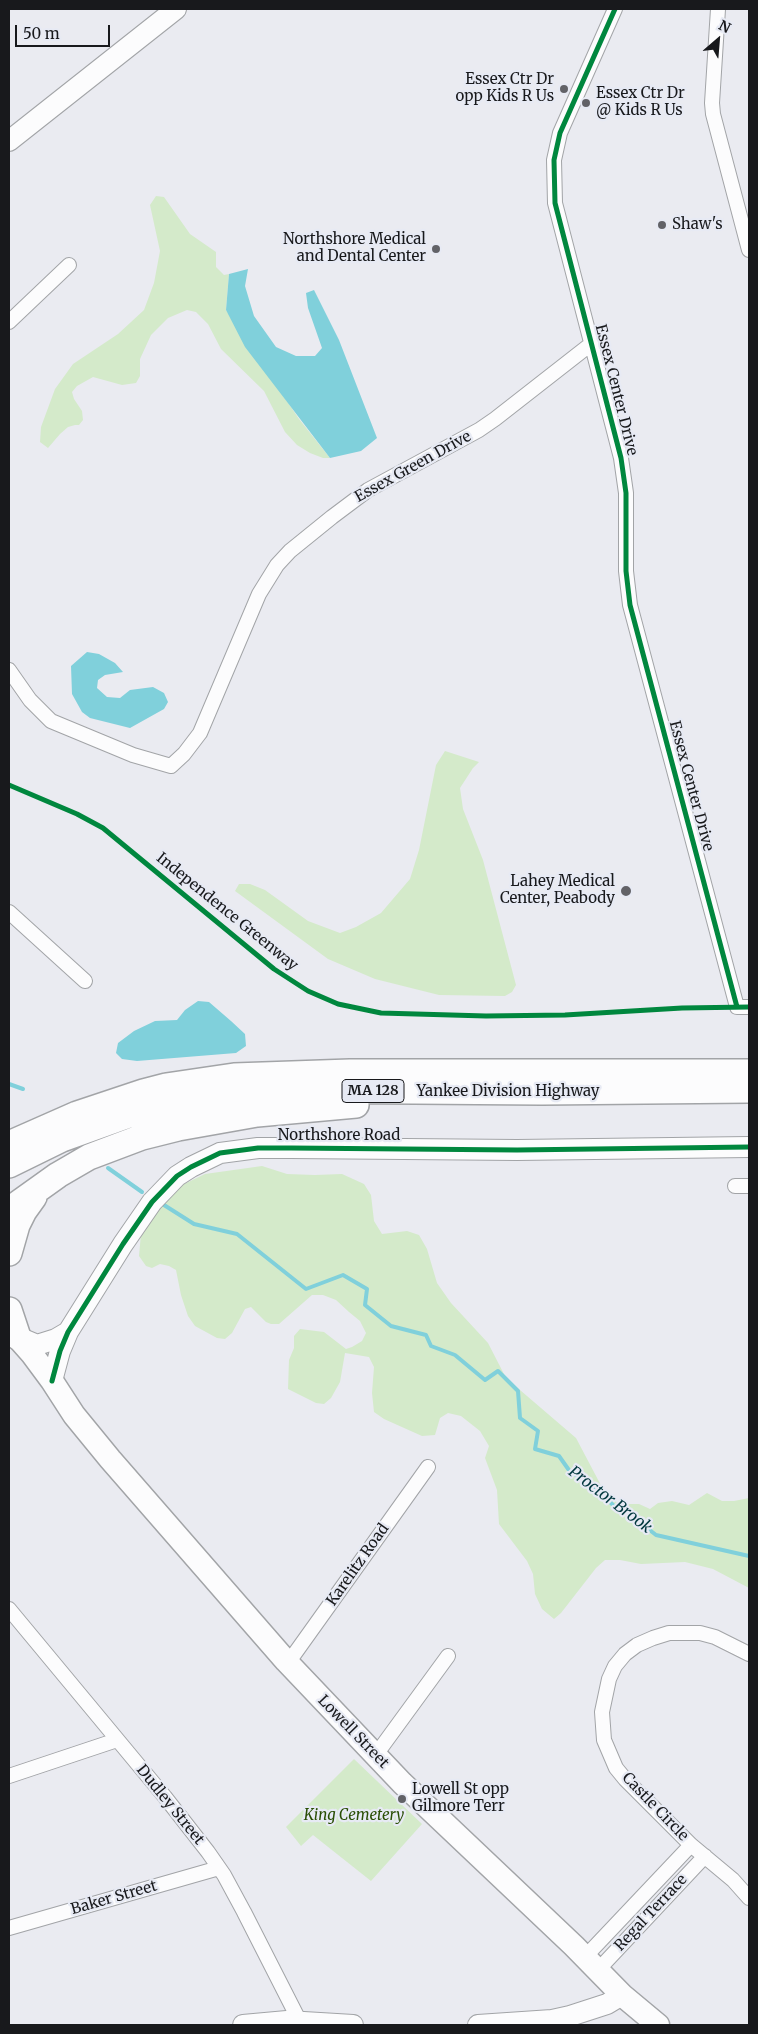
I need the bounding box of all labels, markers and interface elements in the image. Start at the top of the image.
scale bar [18,15,112,47]
north arrow [693,15,743,65]
text: N [716,16,734,37]
text: 50 m [23,24,60,43]
place label: Essex Ctr Dr opp Kids R Us [455,71,554,106]
marker: Essex Ctr Dr opp Kids R Us [558,83,570,95]
place label: Essex Ctr Dr @ Kids R Us [596,85,685,120]
marker: Essex Ctr Dr @ Kids R Us [580,97,592,109]
place label: Shaw's [672,216,723,234]
marker: Shaw's [656,219,668,231]
place label: Northshore Medical and Dental Center [283,231,426,266]
marker: Northshore Medical and Dental Center [430,243,442,255]
street label: Essex Center Drive [591,323,641,457]
street label: Essex Green Drive [352,428,474,506]
street label: Essex Center Drive [665,719,717,853]
street label: Independence Greenway [153,849,301,975]
place label: Lahey Medical Center, Peabody [500,873,615,908]
marker: Lahey Medical Center, Peabody [619,884,633,898]
road number: MA 128 [342,1080,404,1102]
street label: Yankee Division Highway [416,1083,600,1101]
street label: Northshore Road [278,1127,400,1145]
water label: Proctor Brook [564,1462,656,1538]
street label: Karelitz Road [323,1520,393,1610]
street label: Lowell Street [314,1692,392,1772]
street label: Dudley Street [132,1761,208,1849]
street label: Castle Circle [618,1769,692,1845]
place label: Lowell St opp Gilmore Terr [412,1781,509,1816]
marker: Lowell St opp Gilmore Terr [396,1793,408,1805]
park label: King Cemetery [304,1807,404,1825]
street label: Regal Terrace [611,1871,691,1955]
street label: Baker Street [69,1877,159,1919]

